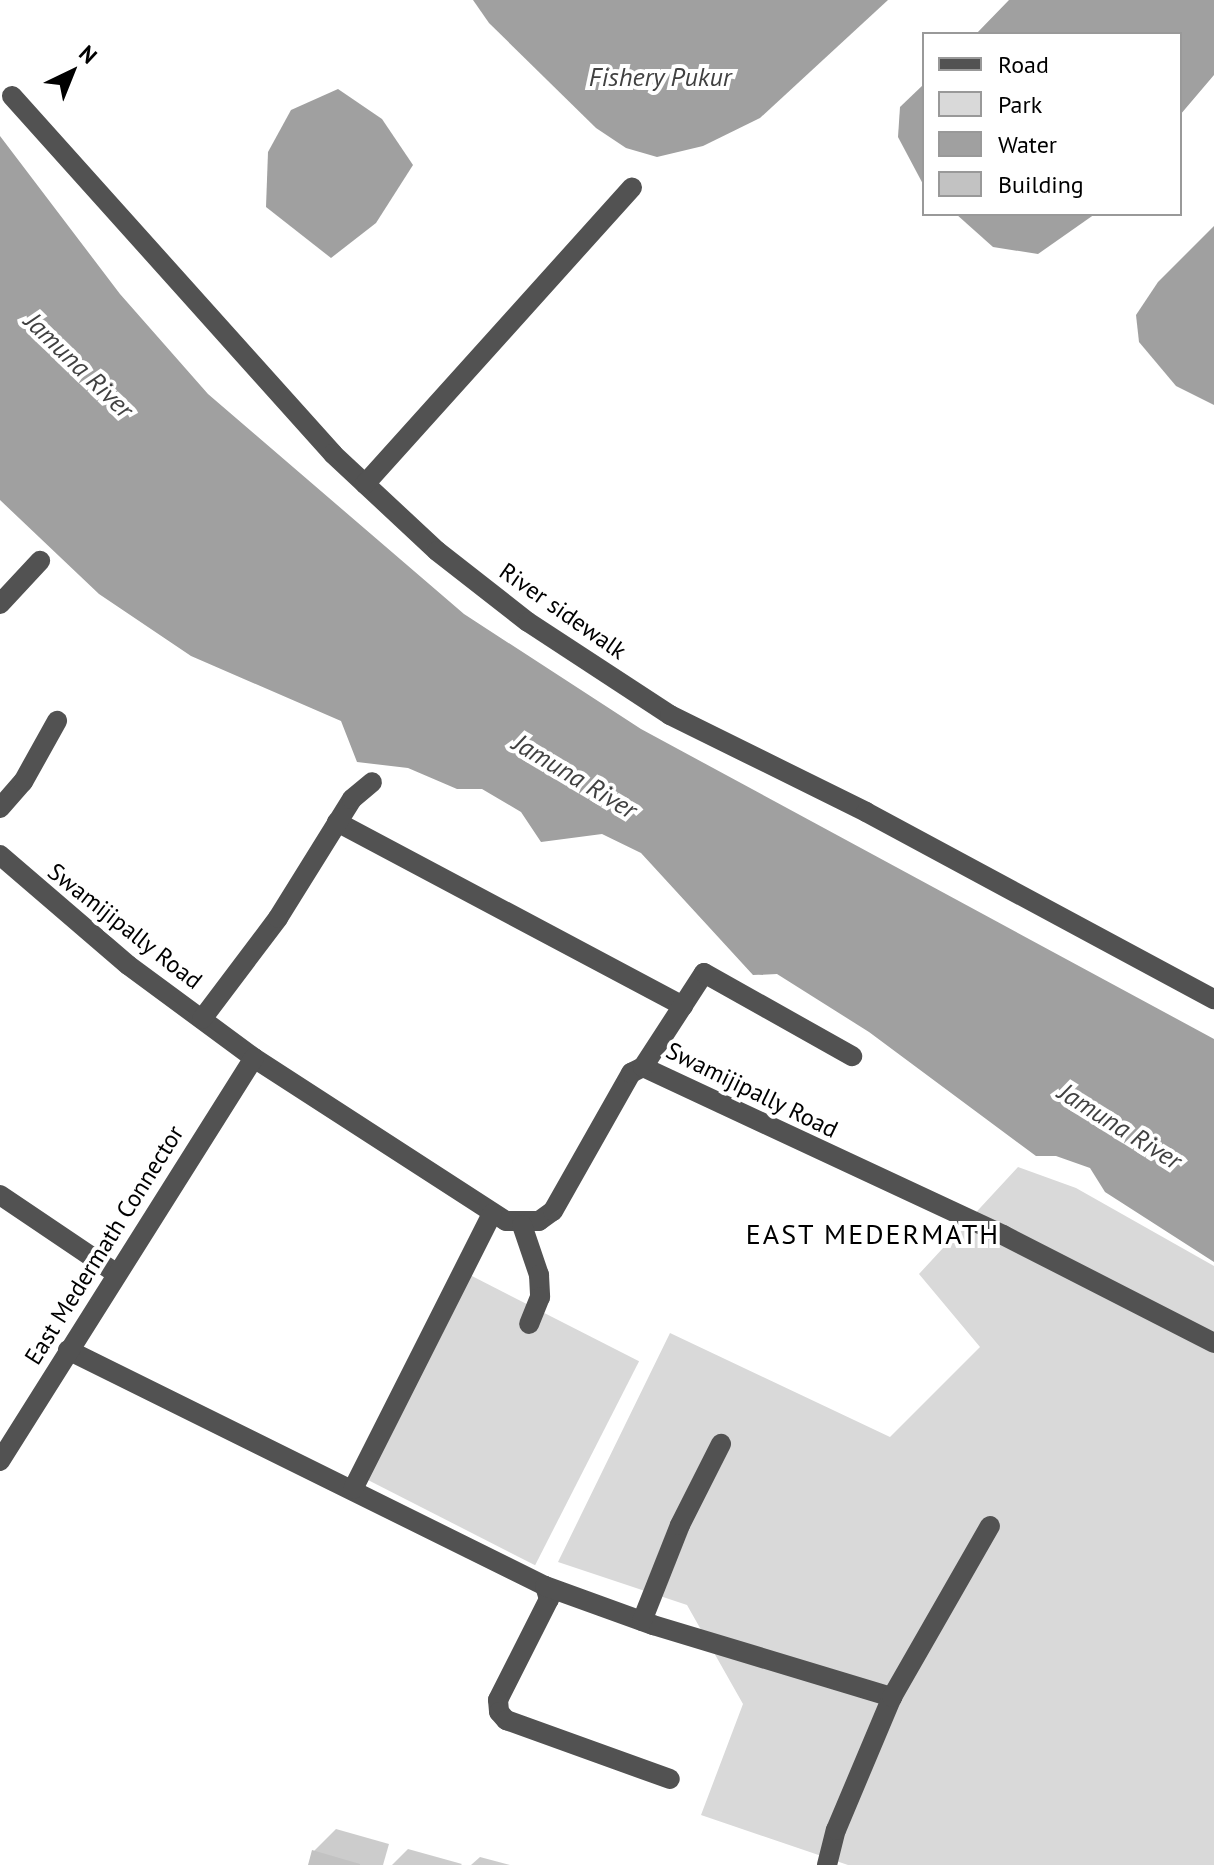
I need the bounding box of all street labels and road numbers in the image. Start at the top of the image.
street label: River sidewalk [494,557,632,665]
street label: Swamijipally Road [42,857,208,995]
street label: Swamijipally Road [661,1036,843,1144]
street label: East Medermath Connector [19,1120,189,1370]

